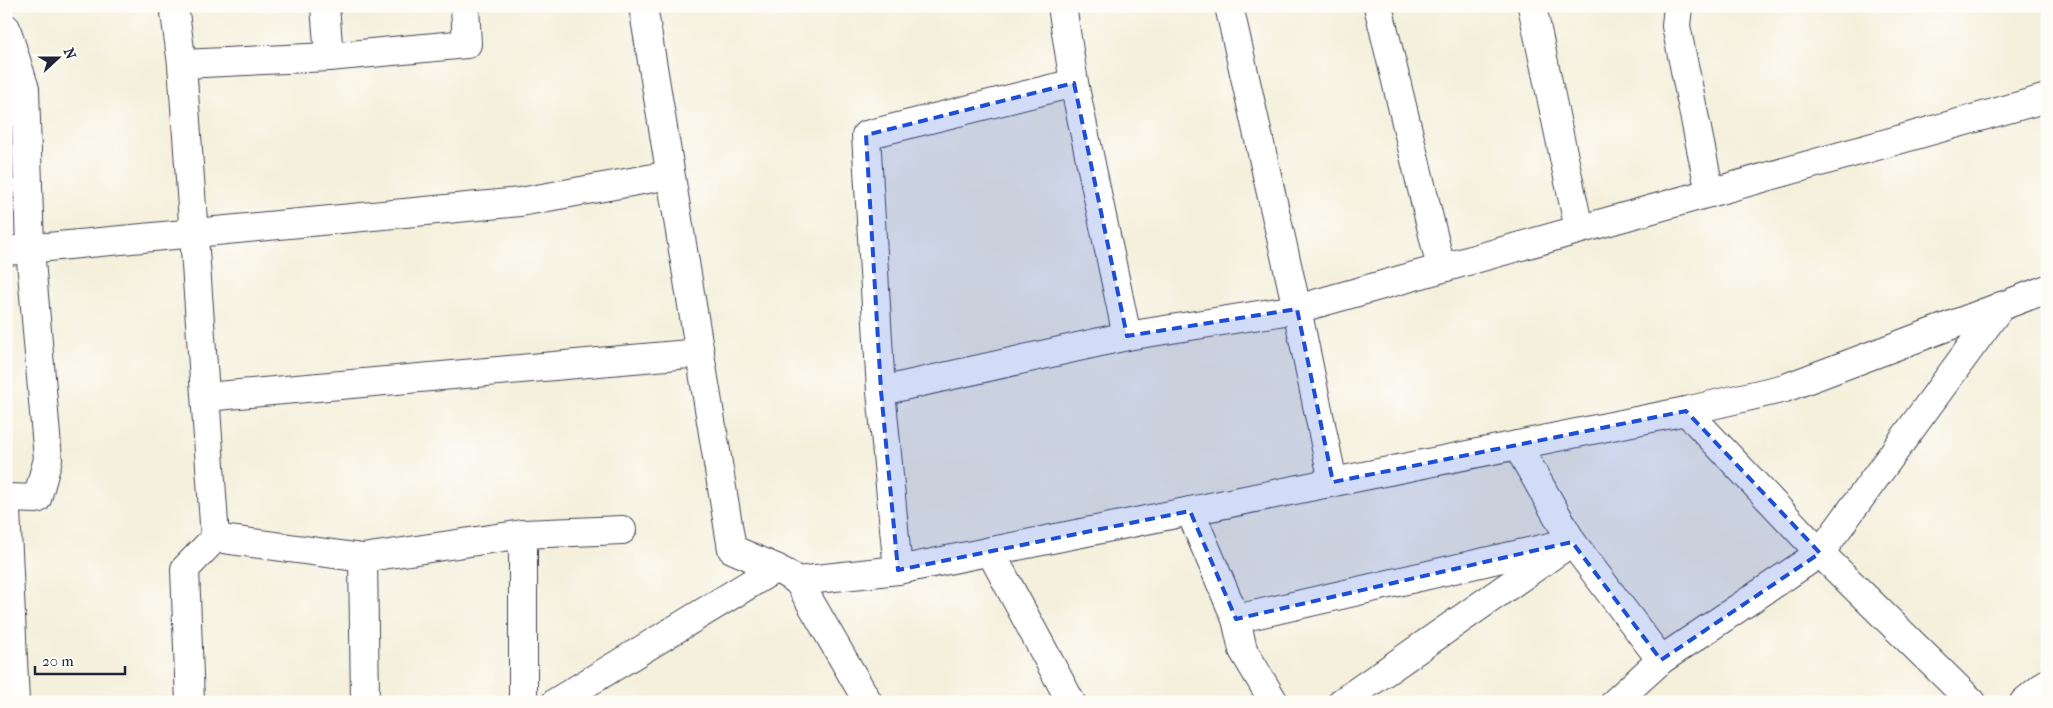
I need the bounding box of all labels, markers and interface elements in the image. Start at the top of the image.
north arrow [32,32,82,82]
text: N [60,46,80,62]
scale bar [35,643,125,675]
text: 20 m [42,652,74,670]

